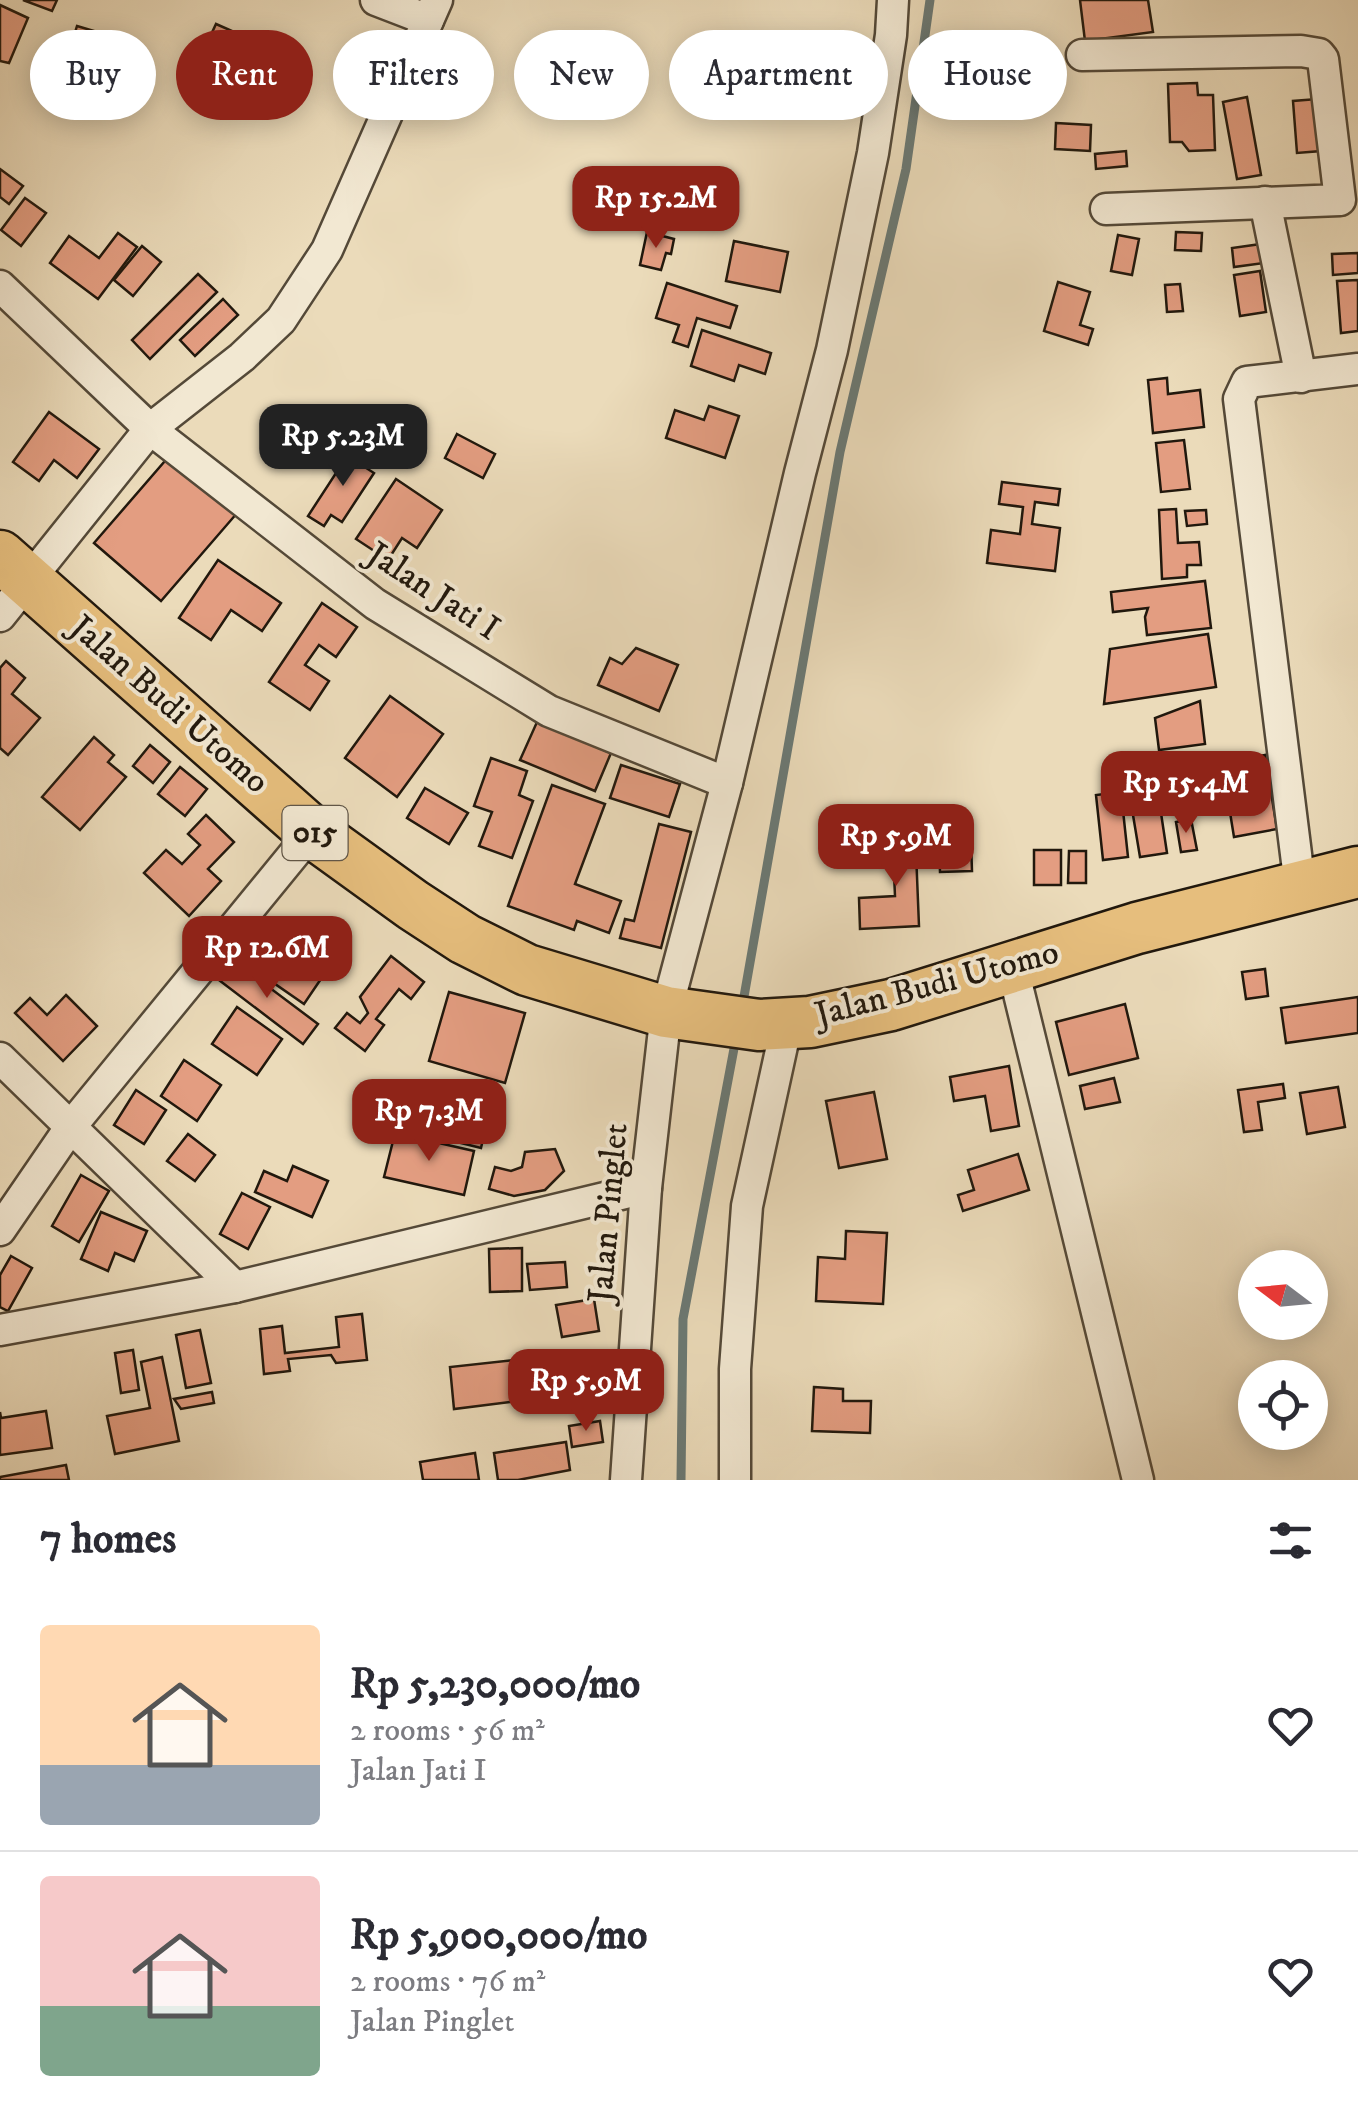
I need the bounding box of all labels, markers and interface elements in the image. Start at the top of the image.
chip: Buy [30,30,156,120]
chip: Rent [176,30,313,120]
chip: Filters [333,30,494,120]
chip: New [514,30,649,120]
chip: Apartment [669,30,888,120]
chip: House [908,30,1067,120]
pin: Rp 15.2M [553,166,759,251]
text: Rp 15.2M [594,178,718,218]
pin: Rp 5.23M [240,404,446,489]
text: Rp 5.23M [281,416,405,456]
street label: Jalan Jati I [356,531,508,651]
street label: Jalan Budi Utomo [58,604,278,804]
pin: Rp 15.4M [1083,751,1289,836]
text: Rp 15.4M [1123,763,1249,803]
pin: Rp 5.9M [804,804,988,889]
road number: 015 [282,806,348,860]
text: Rp 5.9M [840,816,952,856]
pin: Rp 12.6M [164,916,370,1001]
text: Rp 12.6M [204,928,330,968]
street label: Jalan Budi Utomo [808,930,1064,1038]
pin: Rp 7.3M [337,1079,521,1164]
text: Rp 7.3M [374,1091,484,1131]
street label: Jalan Pinglet [579,1121,639,1308]
north arrow [1238,1250,1328,1340]
map controls [1238,1250,1328,1450]
pin: Rp 5.9M [494,1349,678,1434]
button: locate [1238,1360,1328,1450]
text: Rp 5.9M [530,1361,642,1401]
icon: filters [1263,1513,1318,1568]
text: 7 homes [40,1514,176,1566]
text: Rp 5,230,000/mo [350,1659,640,1711]
icon: home [120,1665,240,1785]
icon: heart [1263,1698,1318,1753]
text: 2 rooms · 56 m² [350,1711,545,1751]
text: Jalan Jati I [350,1751,487,1791]
text: Rp 5,900,000/mo [350,1910,648,1962]
icon: home [120,1916,240,2036]
icon: heart [1263,1949,1318,2004]
text: 2 rooms · 76 m² [350,1962,545,2002]
text: Jalan Pinglet [350,2002,515,2042]

